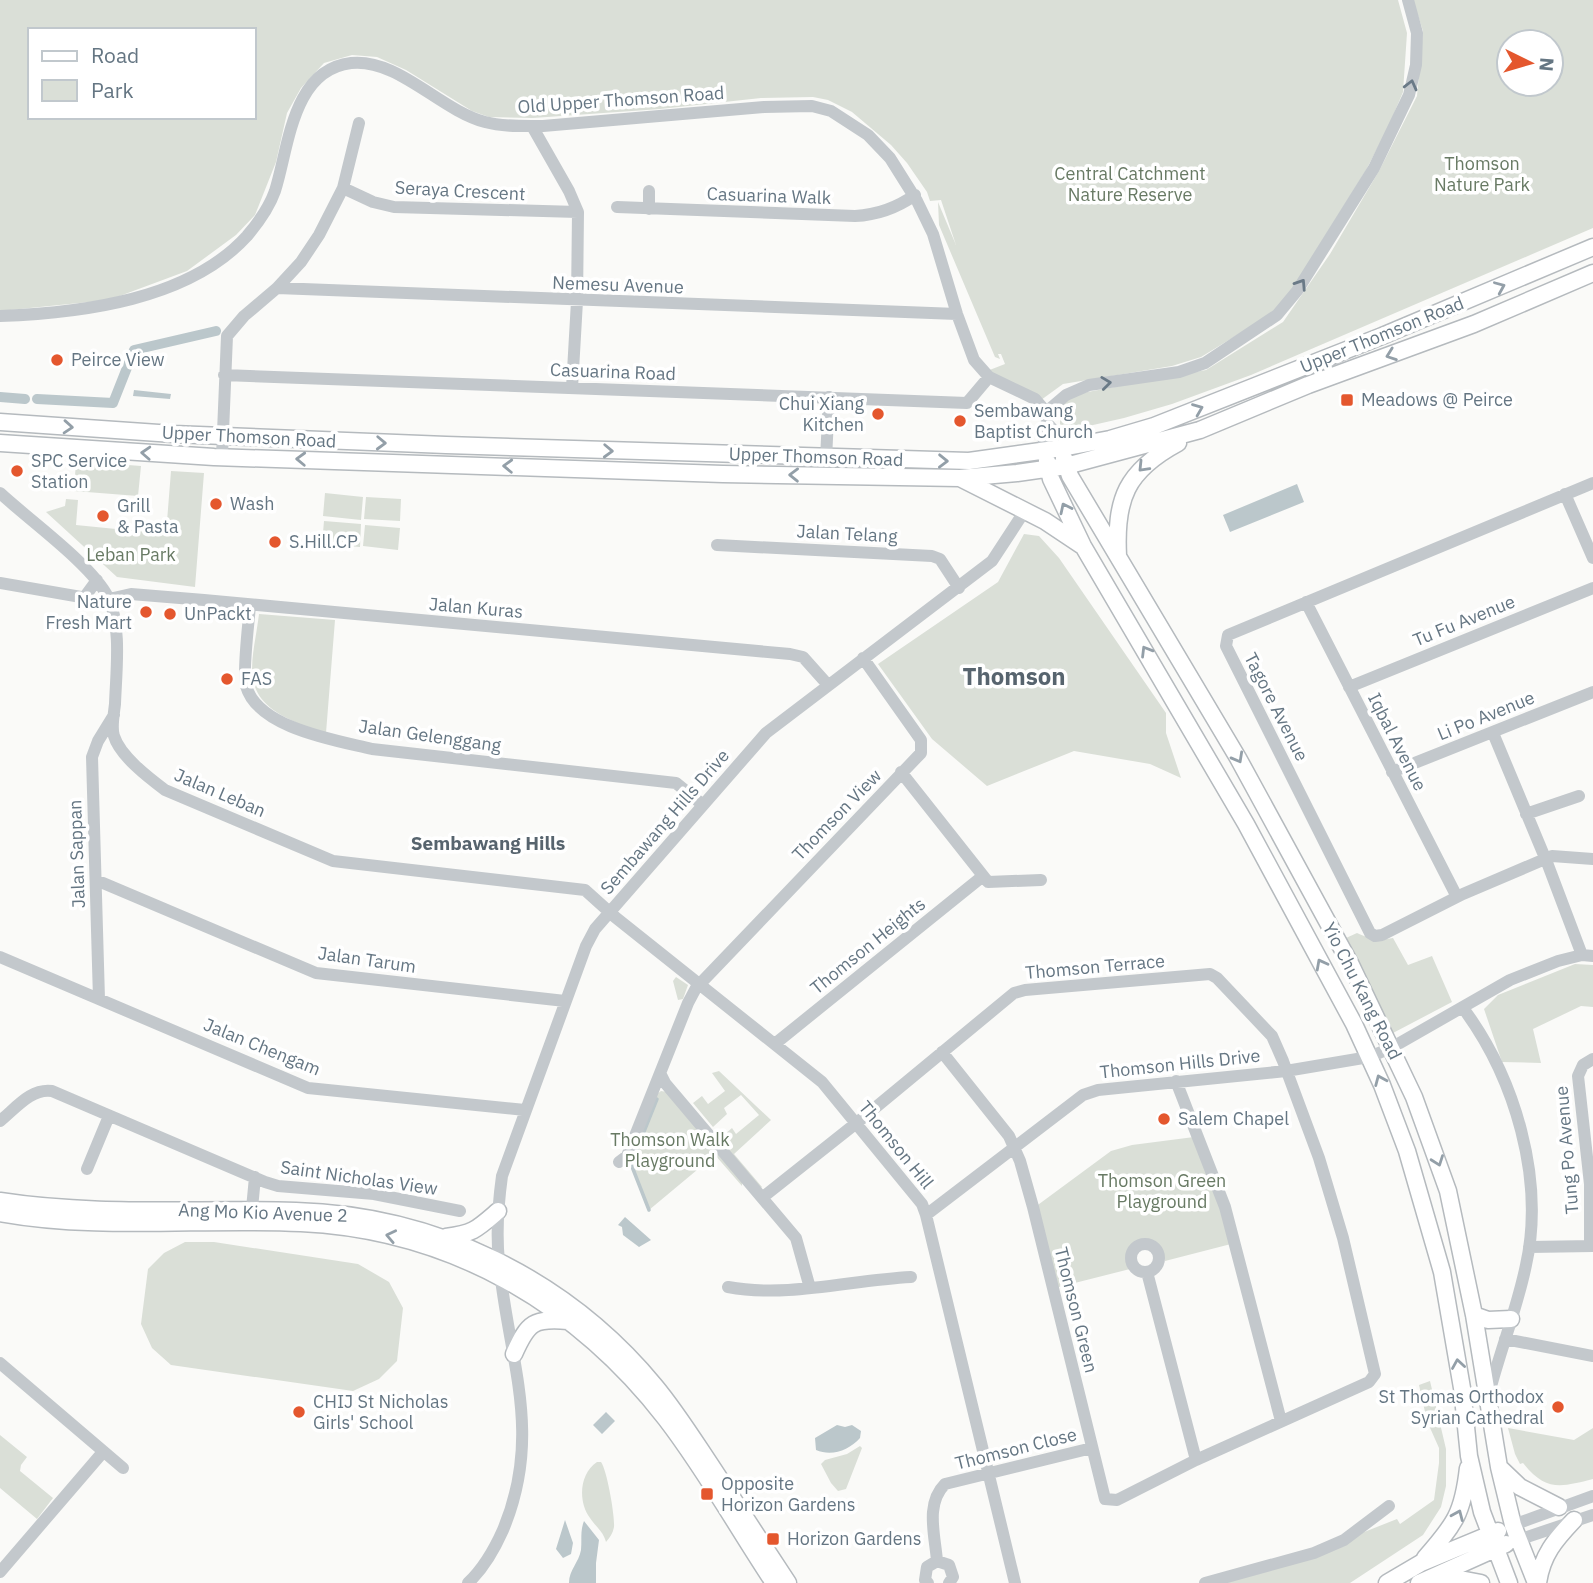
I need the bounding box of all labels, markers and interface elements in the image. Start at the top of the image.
legend [28,28,256,119]
north arrow [1495,28,1565,98]
text: Road [91,41,139,69]
text: N [1534,57,1559,72]
text: Park [91,76,134,104]
one-way arrow [1403,79,1417,91]
street label: Old Upper Thomson Road [517,81,725,118]
park label: Thomson Nature Park [1434,152,1530,196]
park label: Central Catchment Nature Reserve [1054,162,1206,206]
street label: Seraya Crescent [394,176,526,205]
street label: Casuarina Walk [706,182,832,209]
street label: Nemesu Avenue [552,271,684,298]
one-way arrow [1293,278,1306,291]
one-way arrow [1493,281,1505,295]
street label: Upper Thomson Road [1296,291,1467,378]
one-way arrow [1386,346,1398,360]
place label: Peirce View [71,348,165,371]
marker: Peirce View [49,352,65,368]
street label: Casuarina Road [550,358,676,385]
one-way arrow [1101,376,1112,391]
place label: Meadows @ Peirce [1361,388,1513,411]
place label: Chui Xiang Kitchen [779,392,864,436]
marker: Meadows @ Peirce [1339,392,1355,408]
place label: Sembawang Baptist Church [974,399,1093,443]
one-way arrow [1191,404,1203,418]
marker: Chui Xiang Kitchen [870,406,886,422]
marker: Sembawang Baptist Church [952,413,968,429]
one-way arrow [63,419,74,434]
street label: Upper Thomson Road [161,420,337,453]
one-way arrow [376,435,387,450]
street label: Upper Thomson Road [728,442,904,471]
one-way arrow [603,443,614,458]
one-way arrow [140,446,151,461]
place label: SPC Service Station [31,449,127,493]
one-way arrow [295,452,306,467]
one-way arrow [939,453,949,469]
one-way arrow [502,459,513,474]
one-way arrow [1139,459,1152,472]
marker: SPC Service Station [9,463,25,479]
one-way arrow [788,467,798,483]
place label: Wash [230,492,274,515]
place label: Grill & Pasta [117,494,179,538]
marker: Wash [208,496,224,512]
one-way arrow [1059,503,1073,515]
marker: Grill & Pasta [95,508,111,524]
street label: Jalan Telang [796,519,899,548]
place label: S.Hill.CP [289,530,358,553]
marker: S.Hill.CP [267,534,283,550]
park label: Leban Park [86,543,176,566]
place label: Nature Fresh Mart [45,590,132,634]
street label: Tu Fu Avenue [1409,590,1518,651]
street label: Jalan Kuras [428,592,524,623]
place label: UnPackt [184,602,251,625]
marker: Nature Fresh Mart [138,604,154,620]
marker: UnPackt [162,606,178,622]
one-way arrow [1141,646,1154,659]
street label: Tagore Avenue [1239,649,1314,765]
district label: Thomson [962,660,1066,692]
place label: FAS [241,667,272,690]
marker: FAS [219,671,235,687]
street label: Li Po Avenue [1434,686,1538,745]
street label: Iqbal Avenue [1363,689,1432,795]
street label: Jalan Gelenggang [357,714,503,757]
street label: Sembawang Hills Drive [595,744,734,899]
one-way arrow [1230,751,1243,764]
street label: Jalan Leban [171,763,269,822]
street label: Thomson View [787,764,886,865]
street label: Jalan Sappan [63,799,90,909]
district label: Sembawang Hills [411,831,565,855]
street label: Thomson Heights [805,892,930,999]
street label: Yio Chu Kang Road [1318,918,1407,1063]
street label: Jalan Tarum [316,941,418,978]
street label: Thomson Terrace [1024,949,1166,984]
one-way arrow [1316,959,1329,971]
street label: Jalan Chengam [200,1013,324,1080]
street label: Thomson Hills Drive [1099,1044,1261,1083]
one-way arrow [1374,1075,1388,1088]
street label: Tung Po Avenue [1549,1085,1584,1215]
street label: Thomson Hill [854,1096,939,1193]
place label: Salem Chapel [1178,1107,1289,1130]
marker: Salem Chapel [1156,1111,1172,1127]
park label: Thomson Walk Playground [610,1128,730,1172]
one-way arrow [1430,1154,1444,1166]
street label: Saint Nicholas View [279,1155,439,1200]
park label: Thomson Green Playground [1098,1169,1226,1213]
street label: Ang Mo Kio Avenue 2 [178,1198,348,1227]
one-way arrow [385,1230,397,1245]
street label: Thomson Green [1050,1245,1103,1375]
one-way arrow [1451,1358,1466,1370]
place label: St Thomas Orthodox Syrian Cathedral [1379,1385,1544,1429]
place label: CHIJ St Nicholas Girls' School [313,1390,448,1434]
marker: St Thomas Orthodox Syrian Cathedral [1550,1399,1566,1415]
marker: CHIJ St Nicholas Girls' School [291,1404,307,1420]
street label: Thomson Close [953,1422,1079,1475]
place label: Opposite Horizon Gardens [721,1472,856,1516]
marker: Opposite Horizon Gardens [699,1486,715,1502]
one-way arrow [1449,1510,1463,1522]
place label: Horizon Gardens [787,1527,922,1550]
marker: Horizon Gardens [765,1531,781,1547]

